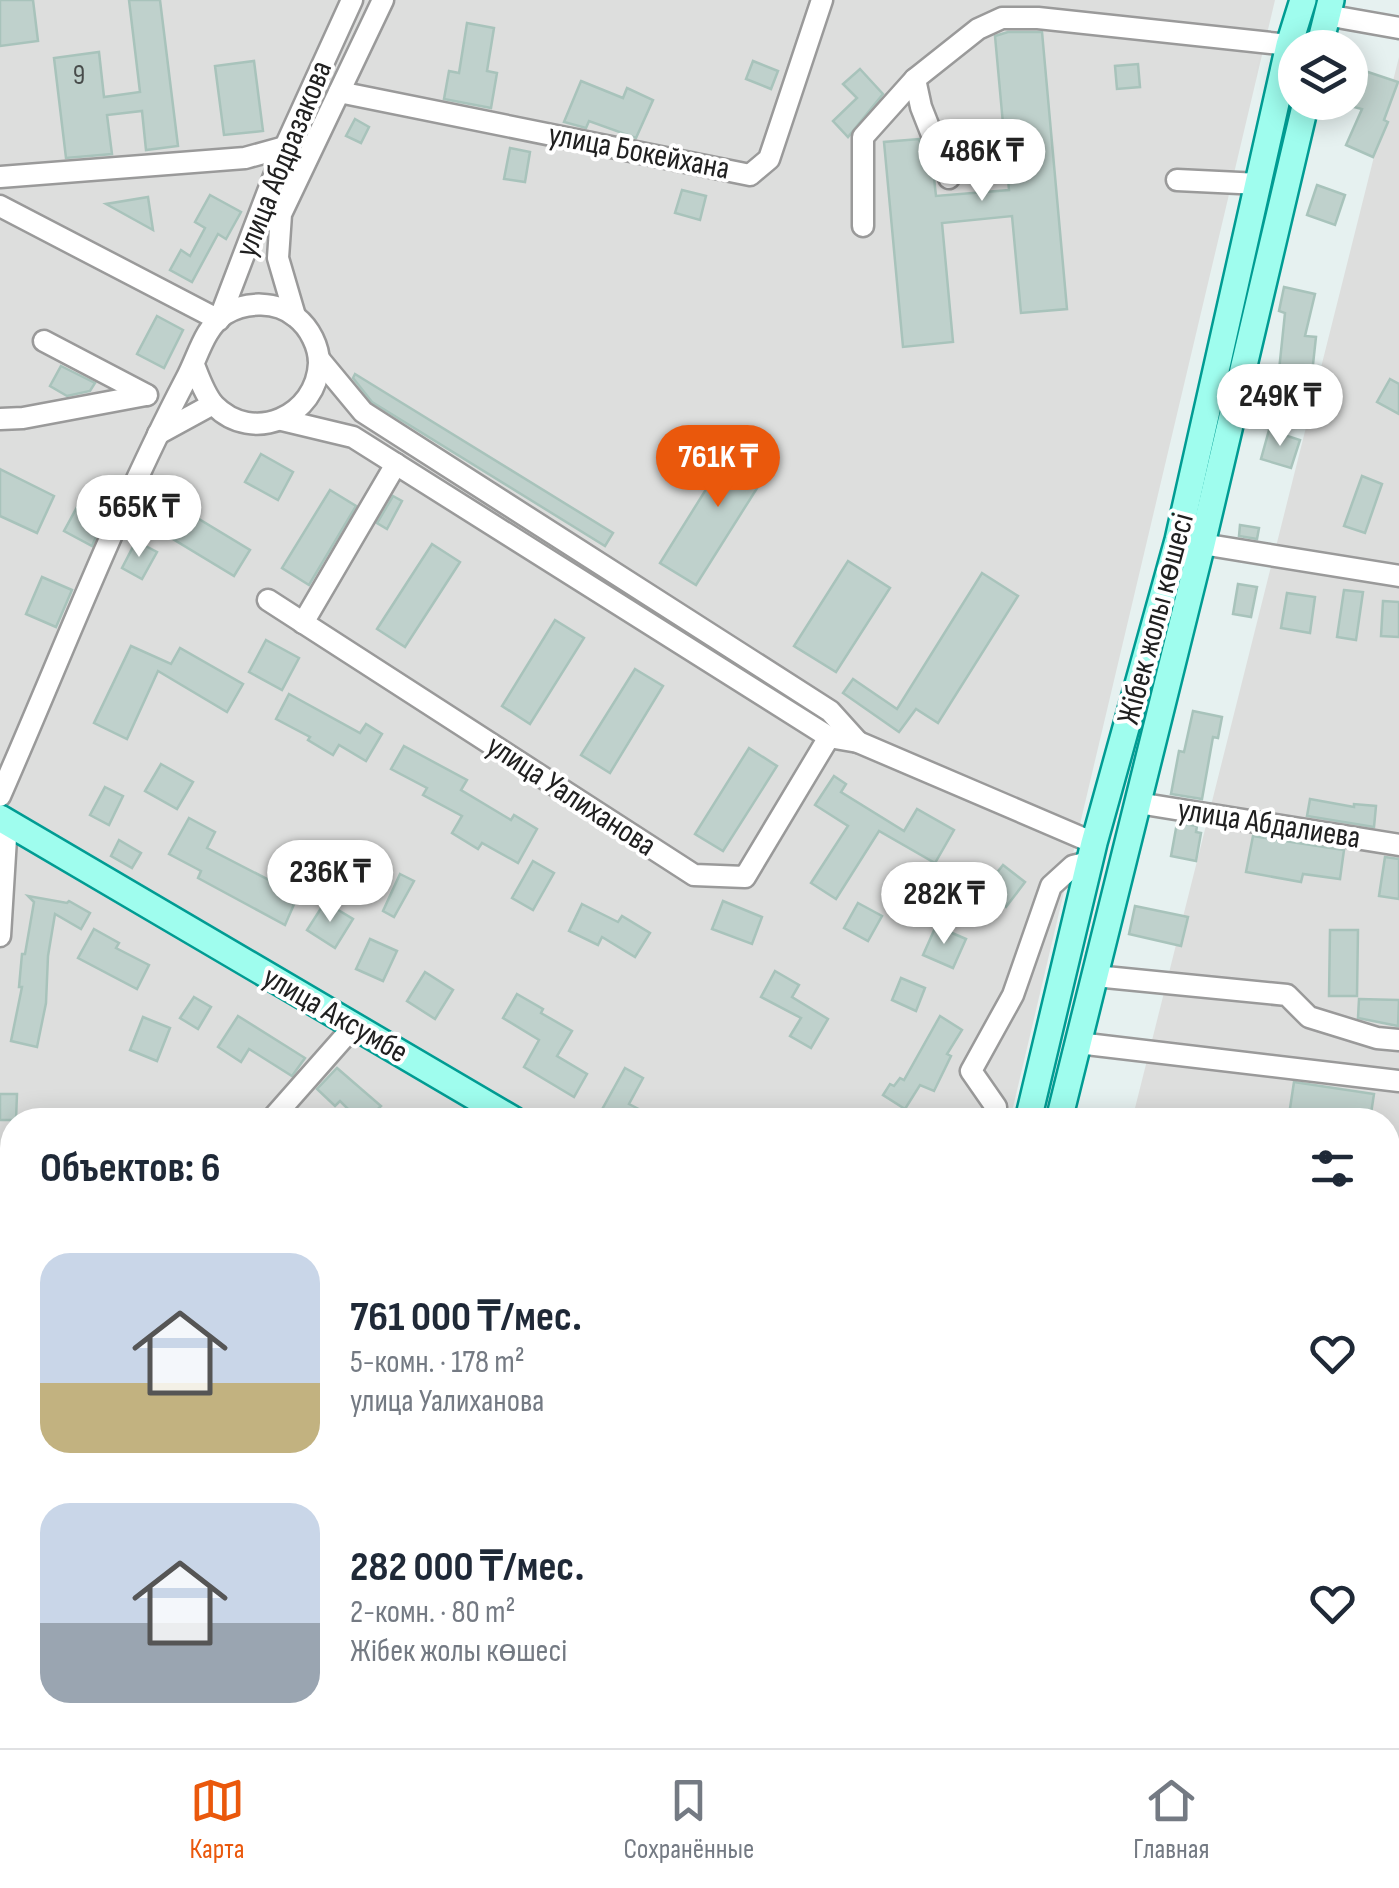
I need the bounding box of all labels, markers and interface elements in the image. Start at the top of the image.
map controls [1278,30,1368,120]
button: layers [1278,30,1368,120]
street label: улица Абдразакова [227,55,341,263]
house number: 9 [73,59,85,92]
street label: улица Бокейхана [545,115,733,189]
pin: 486K ₸ [901,119,1063,204]
text: 486K ₸ [940,132,1024,171]
pin: 249K ₸ [1199,364,1361,449]
text: 249K ₸ [1239,377,1321,416]
pin: 761K ₸ [637,425,799,510]
text: 761K ₸ [678,438,758,477]
pin: 565K ₸ [58,475,220,560]
text: 565K ₸ [98,488,180,527]
street label: Жібек жолы көшесі [1109,509,1203,729]
street label: улица Уалиханова [479,727,663,865]
street label: улица Абдалиева [1175,790,1363,858]
pin: 236K ₸ [249,840,411,925]
text: 236K ₸ [289,853,371,892]
pin: 282K ₸ [863,862,1025,947]
text: 282K ₸ [903,875,985,914]
street label: улица Аксумбе [255,958,415,1072]
icon: filters [1305,1141,1360,1196]
text: Объектов: 6 [40,1143,220,1194]
text: 761 000 ₸/мес. [350,1292,582,1343]
icon: home [120,1293,240,1413]
icon: heart [1305,1326,1360,1381]
text: 5-комн. · 178 m² [350,1343,525,1382]
text: улица Уалиханова [350,1382,544,1421]
text: 282 000 ₸/мес. [350,1542,584,1593]
icon: home [120,1543,240,1663]
icon: heart [1305,1576,1360,1631]
text: 2-комн. · 80 m² [350,1593,515,1632]
text: Жібек жолы көшесі [350,1632,567,1671]
tab: Карта [189,1773,245,1866]
tab: Сохранённые [624,1773,754,1866]
tab: Главная [1133,1773,1210,1866]

